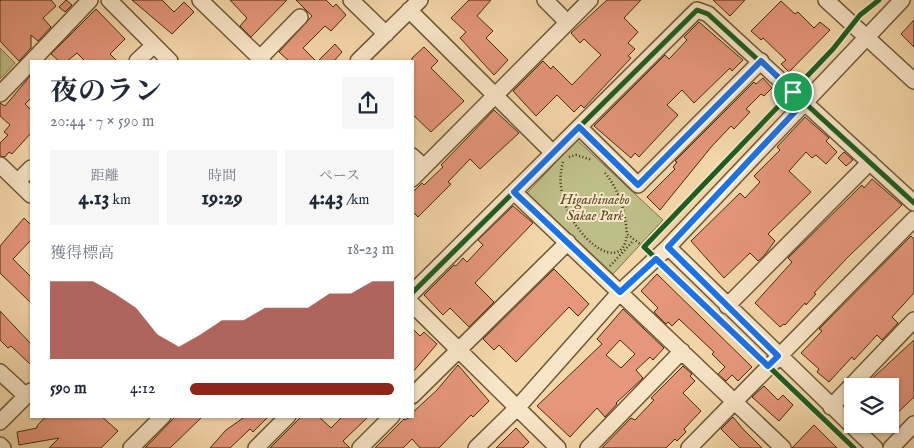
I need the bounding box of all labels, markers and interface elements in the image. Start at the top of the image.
pin [772,71,814,113]
text: 夜のラン [50,75,162,110]
button: share [342,77,394,129]
icon: arrive [779,78,807,106]
text: 20:44 · 7 × 590 m [50,112,154,132]
text: 距離 [91,167,119,185]
text: 時間 [208,167,236,185]
text: ペース [319,167,360,185]
text: 4.13 [79,185,109,212]
text: 19:29 [201,185,243,212]
text: 4:43 [309,185,343,212]
text: km [109,191,131,209]
text: /km [343,191,369,209]
park label: Higashinaebo Sakae Park [559,191,630,225]
text: 18–23 m [347,240,394,260]
text: 獲得標高 [50,244,114,264]
map controls [844,378,899,433]
button: layers [844,378,899,433]
text: 590 m [50,379,87,399]
text: 4:12 [130,379,156,399]

